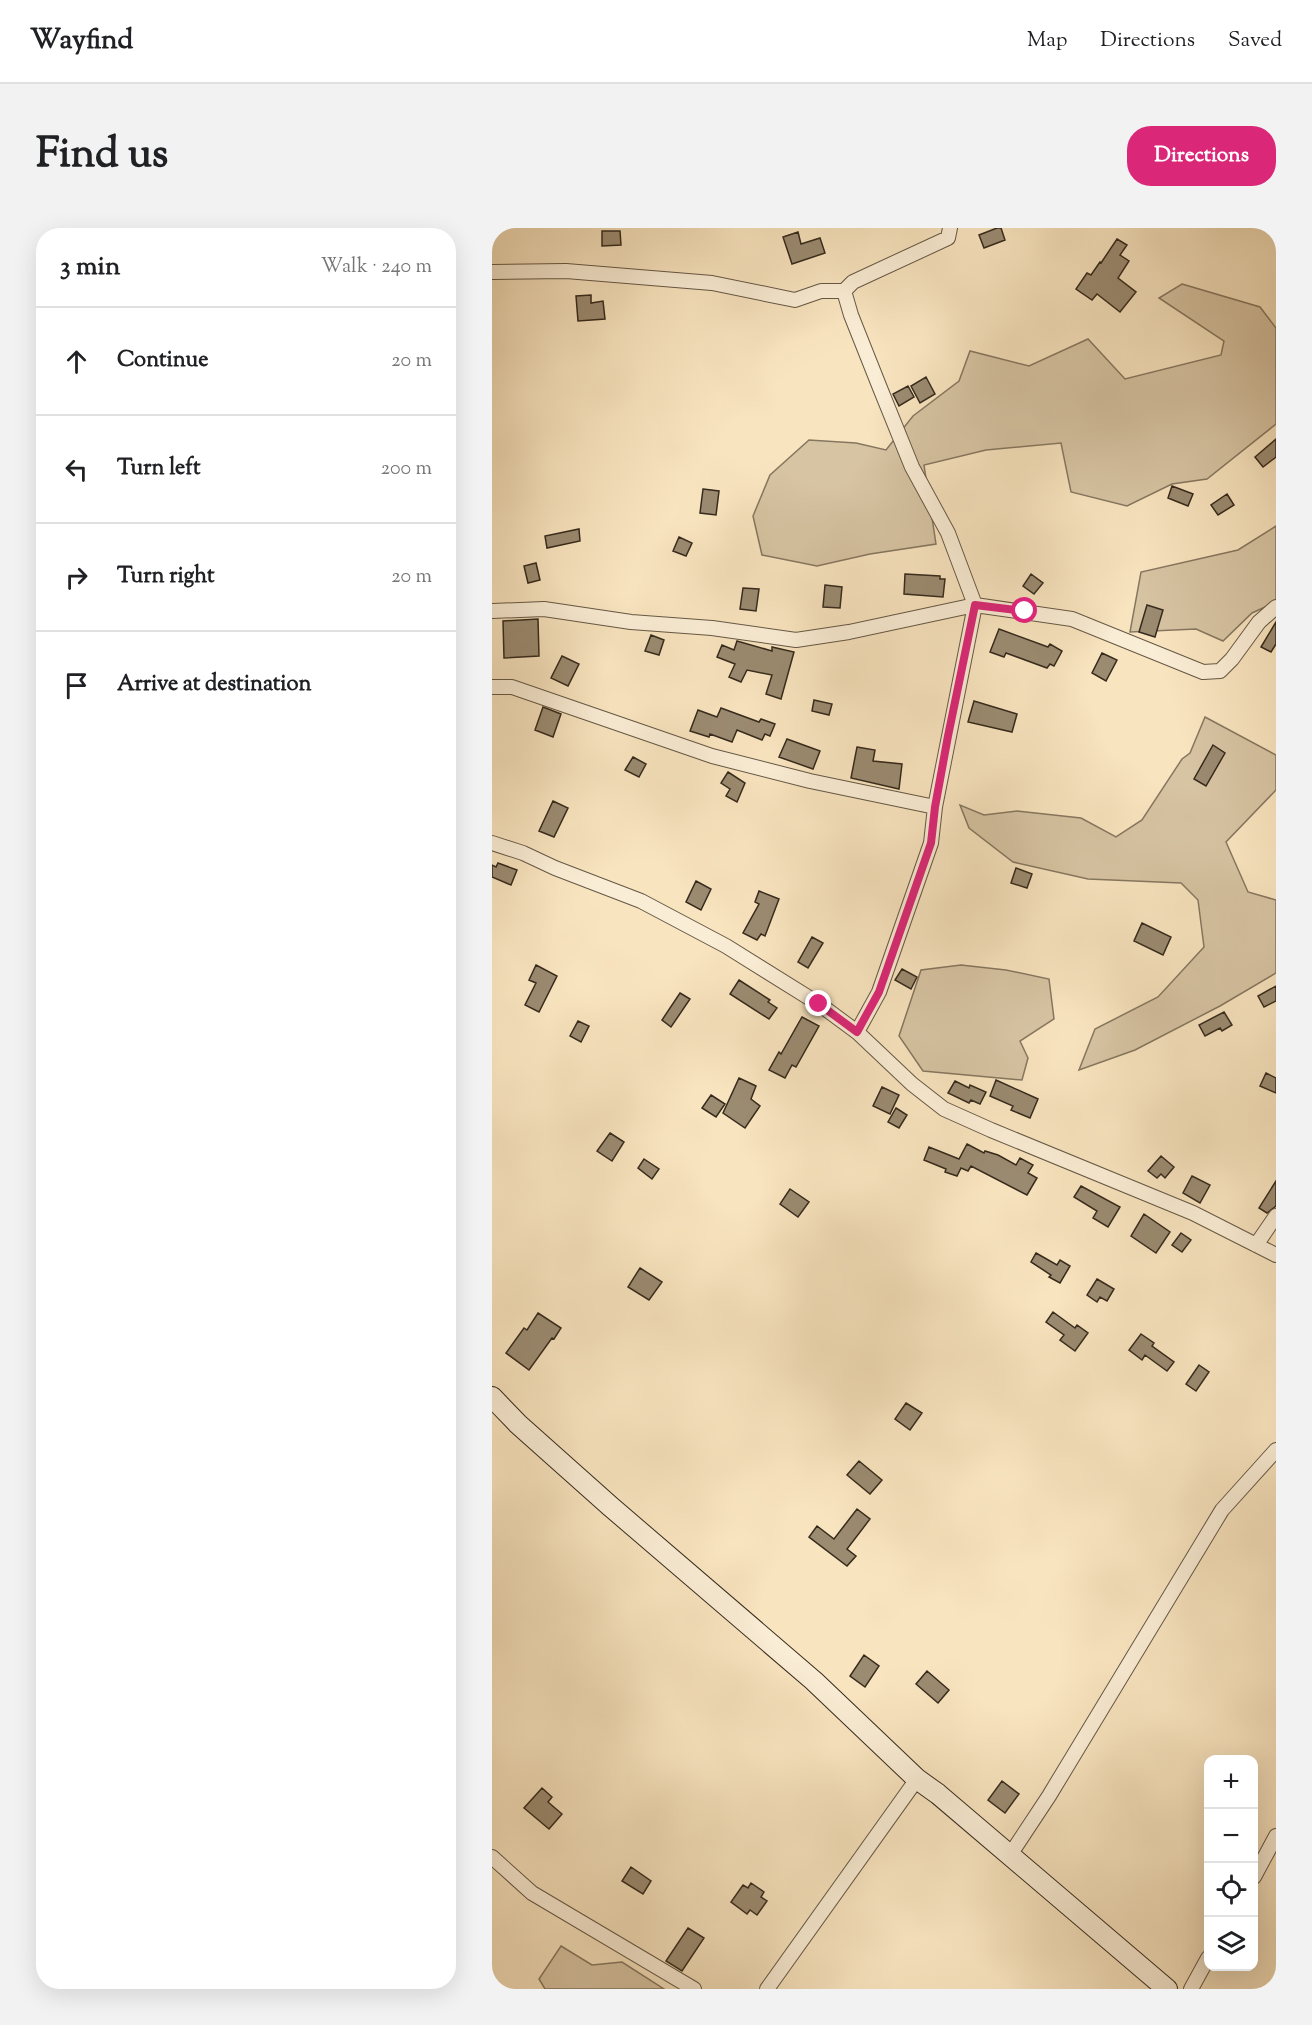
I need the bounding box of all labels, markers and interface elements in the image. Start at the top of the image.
text: Wayfind [30,21,133,61]
text: Map [1027,26,1067,56]
text: Directions [1100,26,1195,56]
text: Saved [1228,26,1282,56]
text: Find us [36,126,168,186]
button: Directions [1127,126,1276,186]
text: 3 min [60,249,120,286]
text: Walk · 240 m [321,253,432,282]
icon: ahead [60,345,93,378]
text: Continue [117,345,208,377]
text: 20 m [391,347,432,376]
icon: left [60,453,93,486]
text: Turn left [117,453,200,485]
text: 200 m [381,455,432,484]
icon: right [60,561,93,594]
text: Turn right [117,561,214,593]
text: 20 m [391,563,432,592]
route start [1011,597,1037,623]
icon: arrive [60,669,93,702]
text: Arrive at destination [117,669,312,701]
route end [805,990,831,1016]
map controls [1204,1755,1258,1971]
button: + [1204,1755,1258,1809]
button: − [1204,1809,1258,1863]
button: locate [1204,1863,1258,1917]
button: layers [1204,1917,1258,1971]

